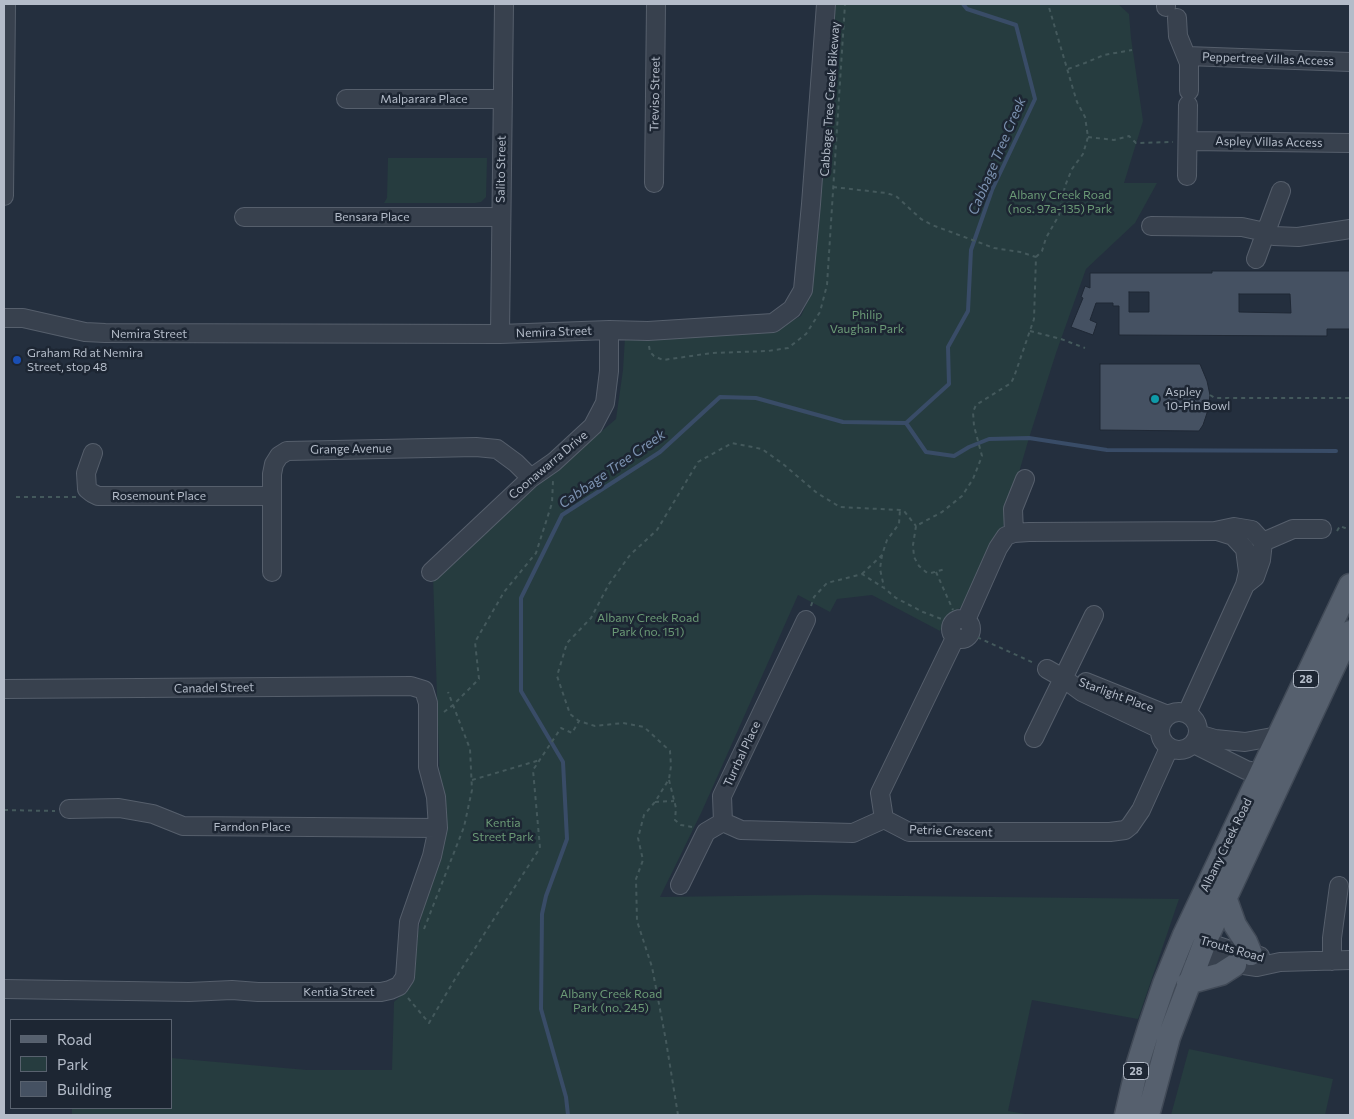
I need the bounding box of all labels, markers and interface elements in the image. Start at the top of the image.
street label: Cabbage Tree Creek Bikeway [817,21,843,177]
street label: Peppertree Villas Access [1202,50,1334,68]
street label: Treviso Street [647,56,663,132]
street label: Malparara Place [380,92,468,106]
water label: Cabbage Tree Creek [965,95,1029,217]
street label: Aspley Villas Access [1215,134,1323,150]
street label: Salito Street [493,135,509,203]
park label: Albany Creek Road (nos. 97a-135) Park [1008,188,1112,216]
street label: Bensara Place [334,210,410,224]
park label: Philip Vaughan Park [830,308,904,336]
street label: Nemira Street [516,323,592,341]
street label: Nemira Street [111,327,187,341]
place label: Graham Rd at Nemira Street, stop 48 [27,346,143,374]
marker: Graham Rd at Nemira Street, stop 48 [11,354,23,366]
place label: Aspley 10-Pin Bowl [1165,385,1230,413]
marker: Aspley 10-Pin Bowl [1149,393,1161,405]
water label: Cabbage Tree Creek [555,426,669,512]
street label: Coonawarra Drive [506,428,590,502]
street label: Grange Avenue [310,441,392,457]
street label: Rosemount Place [112,489,206,503]
park label: Albany Creek Road Park (no. 151) [597,611,699,639]
road number: 28 [1294,671,1318,688]
street label: Starlight Place [1077,675,1155,715]
street label: Canadel Street [174,680,254,696]
street label: Turrbal Place [721,719,763,789]
street label: Albany Creek Road [1197,796,1255,894]
park label: Kentia Street Park [472,816,534,844]
street label: Farndon Place [214,820,290,834]
street label: Petrie Crescent [909,822,993,840]
street label: Trouts Road [1198,933,1266,965]
street label: Kentia Street [303,985,375,999]
park label: Albany Creek Road Park (no. 245) [560,987,662,1015]
legend [10,1019,172,1109]
text: Road [57,1030,92,1048]
text: Park [57,1055,88,1073]
road number: 28 [1124,1062,1148,1080]
text: Building [57,1080,112,1098]

